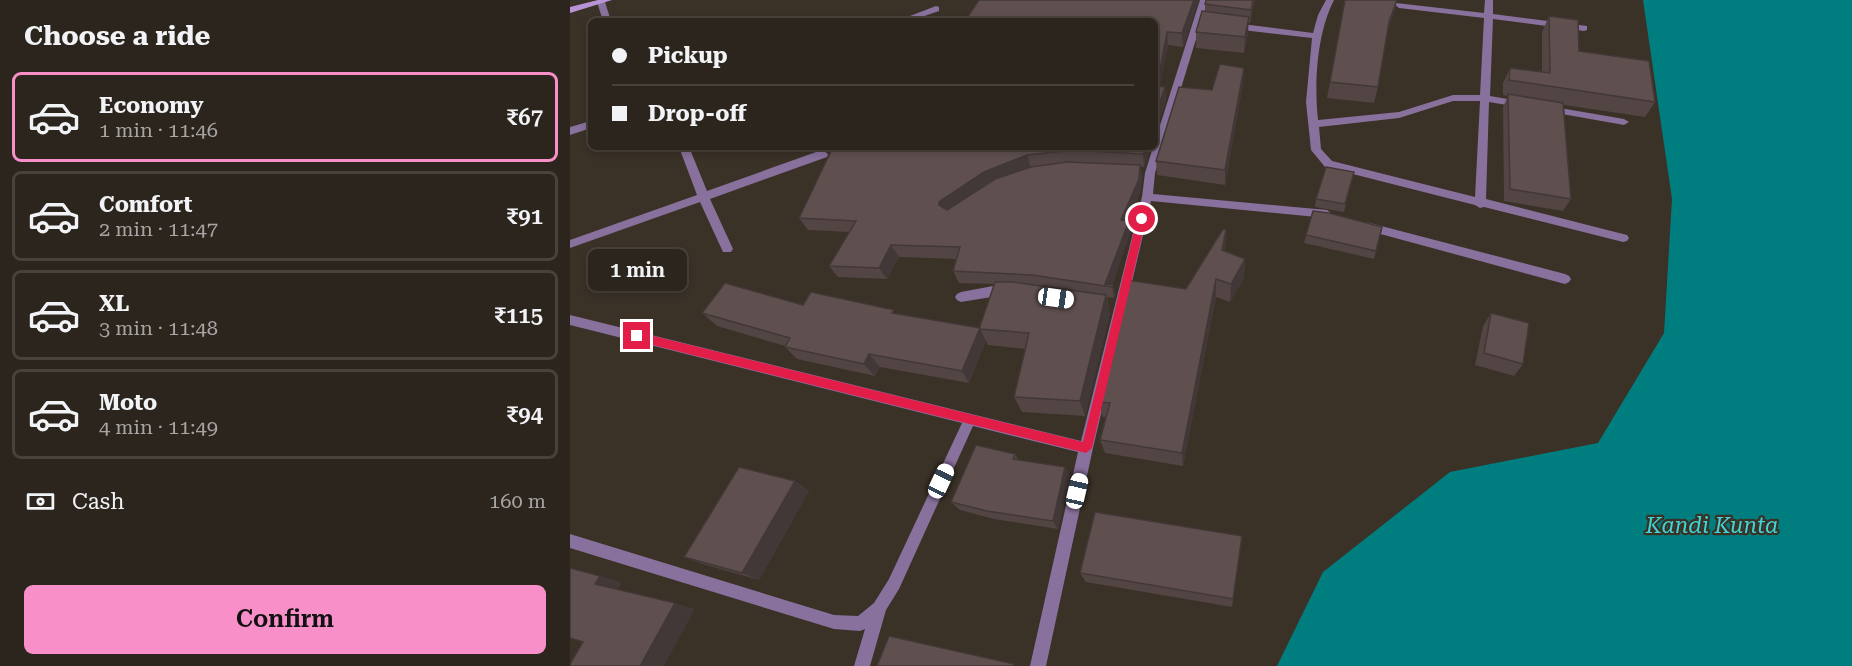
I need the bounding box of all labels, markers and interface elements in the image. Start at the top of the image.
text: Choose a ride [24,20,210,52]
text: Pickup [648,43,728,68]
icon: car [27,90,81,144]
text: Economy [99,93,203,118]
text: Drop-off [648,101,746,126]
text: ₹67 [506,105,543,130]
text: 1 min · 11:46 [99,118,218,142]
icon: car [27,189,81,243]
text: Comfort [99,192,192,217]
text: ₹91 [506,204,543,229]
route start [1128,205,1155,232]
text: 2 min · 11:47 [99,217,218,241]
callout: 1 min [587,249,686,291]
text: 1 min [610,258,665,282]
car [1037,287,1075,309]
icon: car [27,288,81,342]
text: XL [99,291,129,316]
text: ₹115 [494,303,543,328]
text: 3 min · 11:48 [99,316,218,340]
route end [623,322,650,349]
icon: car [27,387,81,441]
text: Moto [99,390,157,415]
text: ₹94 [506,402,543,427]
text: 4 min · 11:49 [99,415,218,439]
car [925,461,957,501]
car [1064,471,1090,511]
icon: cash [24,485,57,518]
text: Cash [72,489,124,514]
text: 160 m [489,489,546,513]
water label: Kandi Kunta [1645,513,1778,538]
button: Confirm [24,585,546,654]

